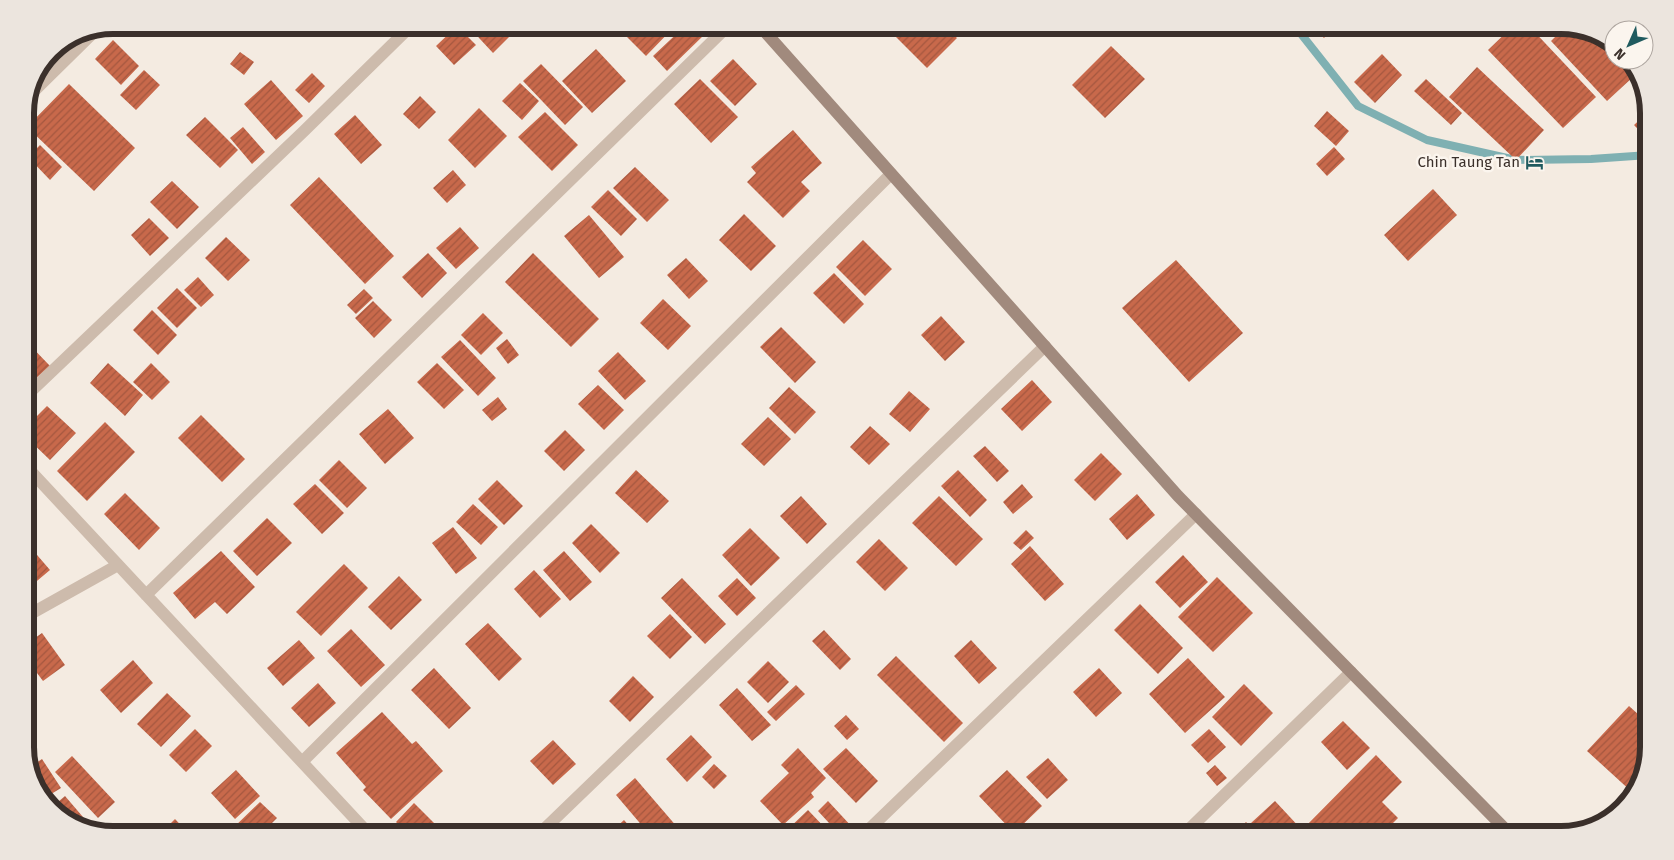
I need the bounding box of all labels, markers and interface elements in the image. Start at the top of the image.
north arrow [1604,20,1654,70]
text: N [1611,45,1629,63]
hotel icon: Chin Taung Tan [1524,152,1544,172]
place label: Chin Taung Tan [1418,153,1520,171]

